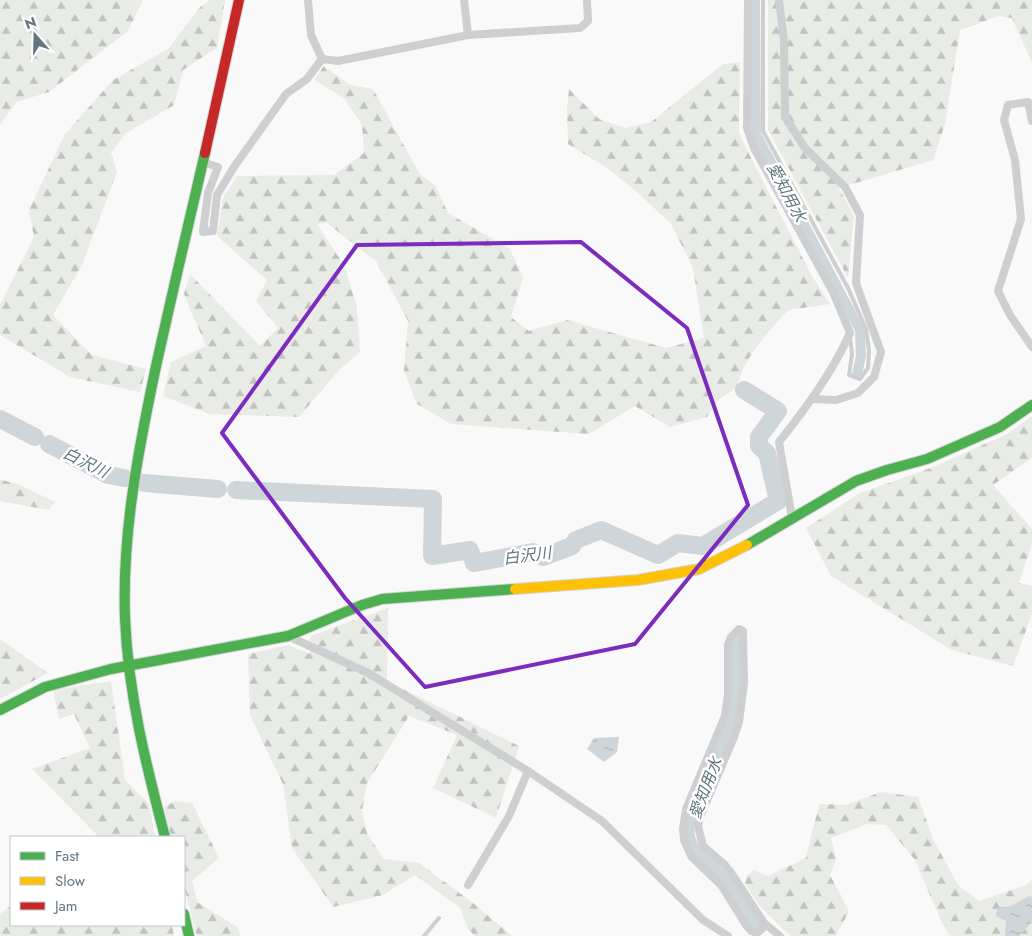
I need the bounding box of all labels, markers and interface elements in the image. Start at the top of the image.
north arrow [10,10,60,60]
text: N [22,11,39,34]
water label: 愛知用水 [761,159,813,228]
water label: 白沢川 [59,442,114,484]
water label: 白沢川 [502,541,554,570]
water label: 愛知用水 [683,752,728,822]
legend [10,836,185,926]
text: Fast [55,845,79,867]
text: Slow [55,870,86,892]
text: Jam [53,895,78,917]

